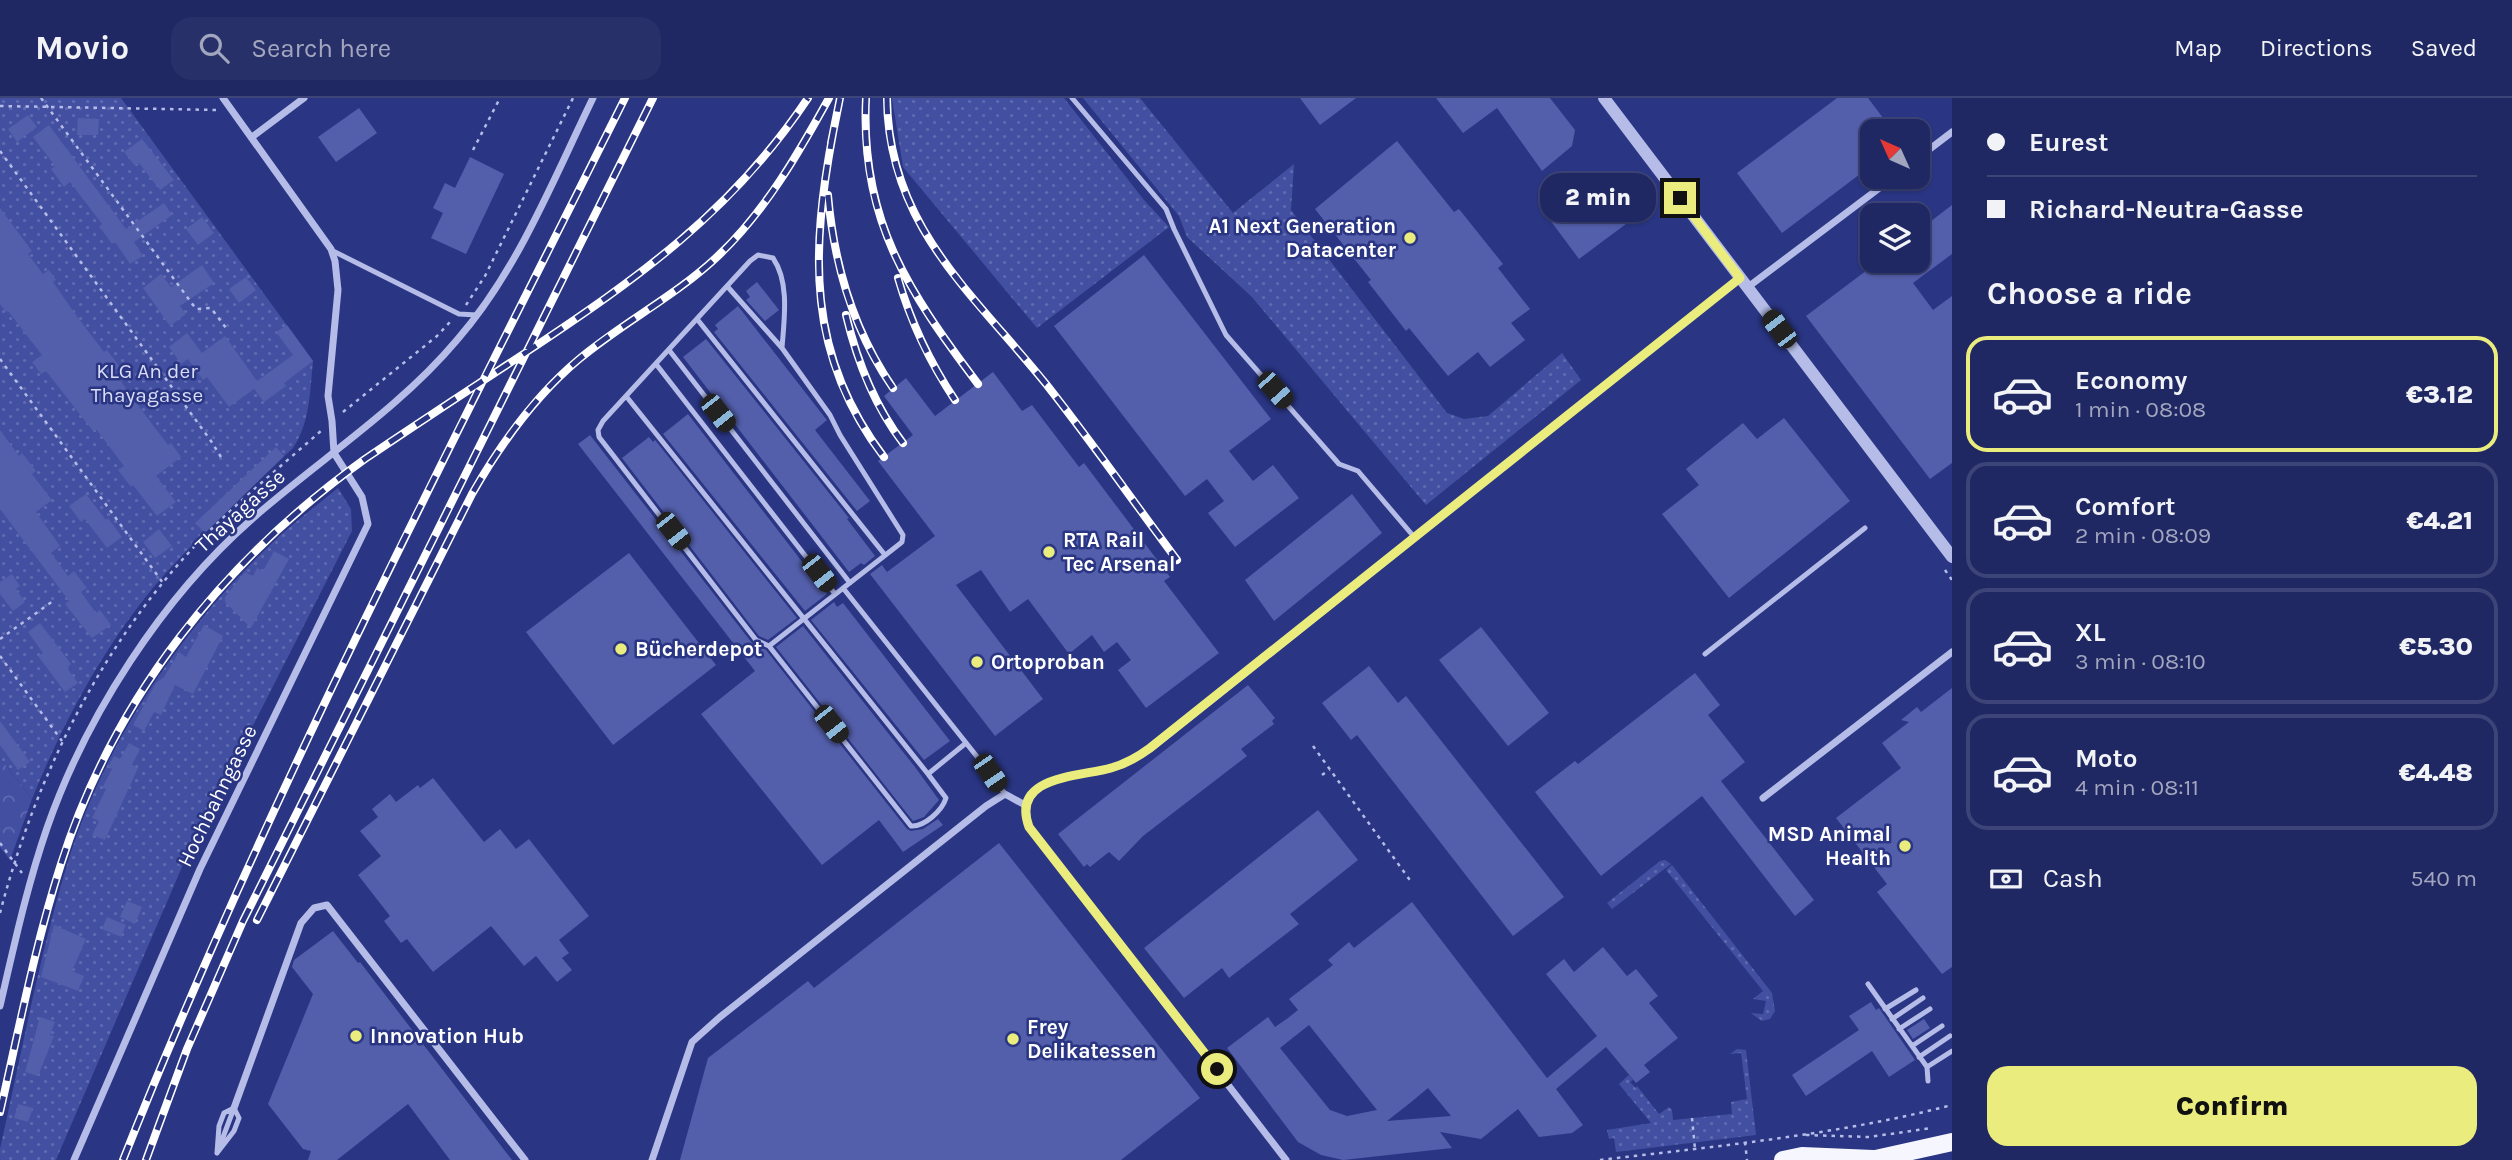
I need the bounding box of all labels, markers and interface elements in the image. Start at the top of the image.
search box [171,17,661,80]
text: Movio [35,29,129,67]
icon: search [195,29,233,67]
text: Search here [251,33,391,64]
text: Map [2174,34,2222,62]
text: Directions [2260,34,2373,62]
text: Saved [2411,34,2477,62]
north arrow [1860,119,1930,189]
map controls [1860,119,1930,273]
text: Eurest [2029,127,2109,158]
callout: 2 min [1540,174,1656,222]
route end [1664,182,1696,214]
text: 2 min [1565,184,1631,211]
text: Richard-Neutra-Gasse [2029,194,2303,225]
button: layers [1860,203,1930,273]
place label: A1 Next Generation Datacenter [1208,214,1397,262]
marker: A1 Next Generation Datacenter [1402,230,1418,246]
text: Choose a ride [1987,275,2192,312]
car [1758,306,1801,352]
park label: KLG An der Thayagasse [91,359,203,407]
icon: car [1991,363,2054,426]
text: Economy [2075,365,2187,396]
car [1254,367,1297,413]
text: €3.12 [2406,379,2473,410]
car [697,390,740,436]
text: 1 min · 08:08 [2075,396,2206,423]
street label: Thayagasse [190,464,290,558]
icon: car [1991,489,2054,552]
text: Comfort [2075,491,2176,522]
text: €4.21 [2406,505,2473,536]
car [652,508,695,554]
text: 2 min · 08:09 [2075,522,2211,549]
place label: RTA Rail Tec Arsenal [1063,528,1175,576]
marker: RTA Rail Tec Arsenal [1041,544,1057,560]
car [798,550,841,596]
icon: car [1991,615,2054,678]
text: XL [2075,617,2106,648]
text: €5.30 [2399,631,2473,662]
place label: Bücherdepot [635,637,762,661]
marker: Bücherdepot [613,641,629,657]
text: 3 min · 08:10 [2075,648,2206,675]
place label: Ortoproban [991,650,1105,674]
marker: Ortoproban [969,654,985,670]
car [810,701,853,747]
street label: Hochbahngasse [172,721,262,871]
icon: car [1991,741,2054,804]
text: Moto [2075,743,2137,774]
car [970,750,1011,796]
text: €4.48 [2399,757,2473,788]
text: 4 min · 08:11 [2075,774,2199,801]
place label: MSD Animal Health [1768,822,1891,870]
marker: MSD Animal Health [1897,838,1913,854]
icon: cash [1987,860,2025,898]
text: Cash [2043,863,2103,894]
text: 540 m [2411,865,2477,892]
place label: Frey Delikatessen [1027,1015,1156,1063]
place label: Innovation Hub [370,1024,524,1048]
marker: Innovation Hub [348,1028,364,1044]
marker: Frey Delikatessen [1005,1031,1021,1047]
route start [1201,1053,1233,1085]
button: Confirm [1987,1066,2477,1146]

